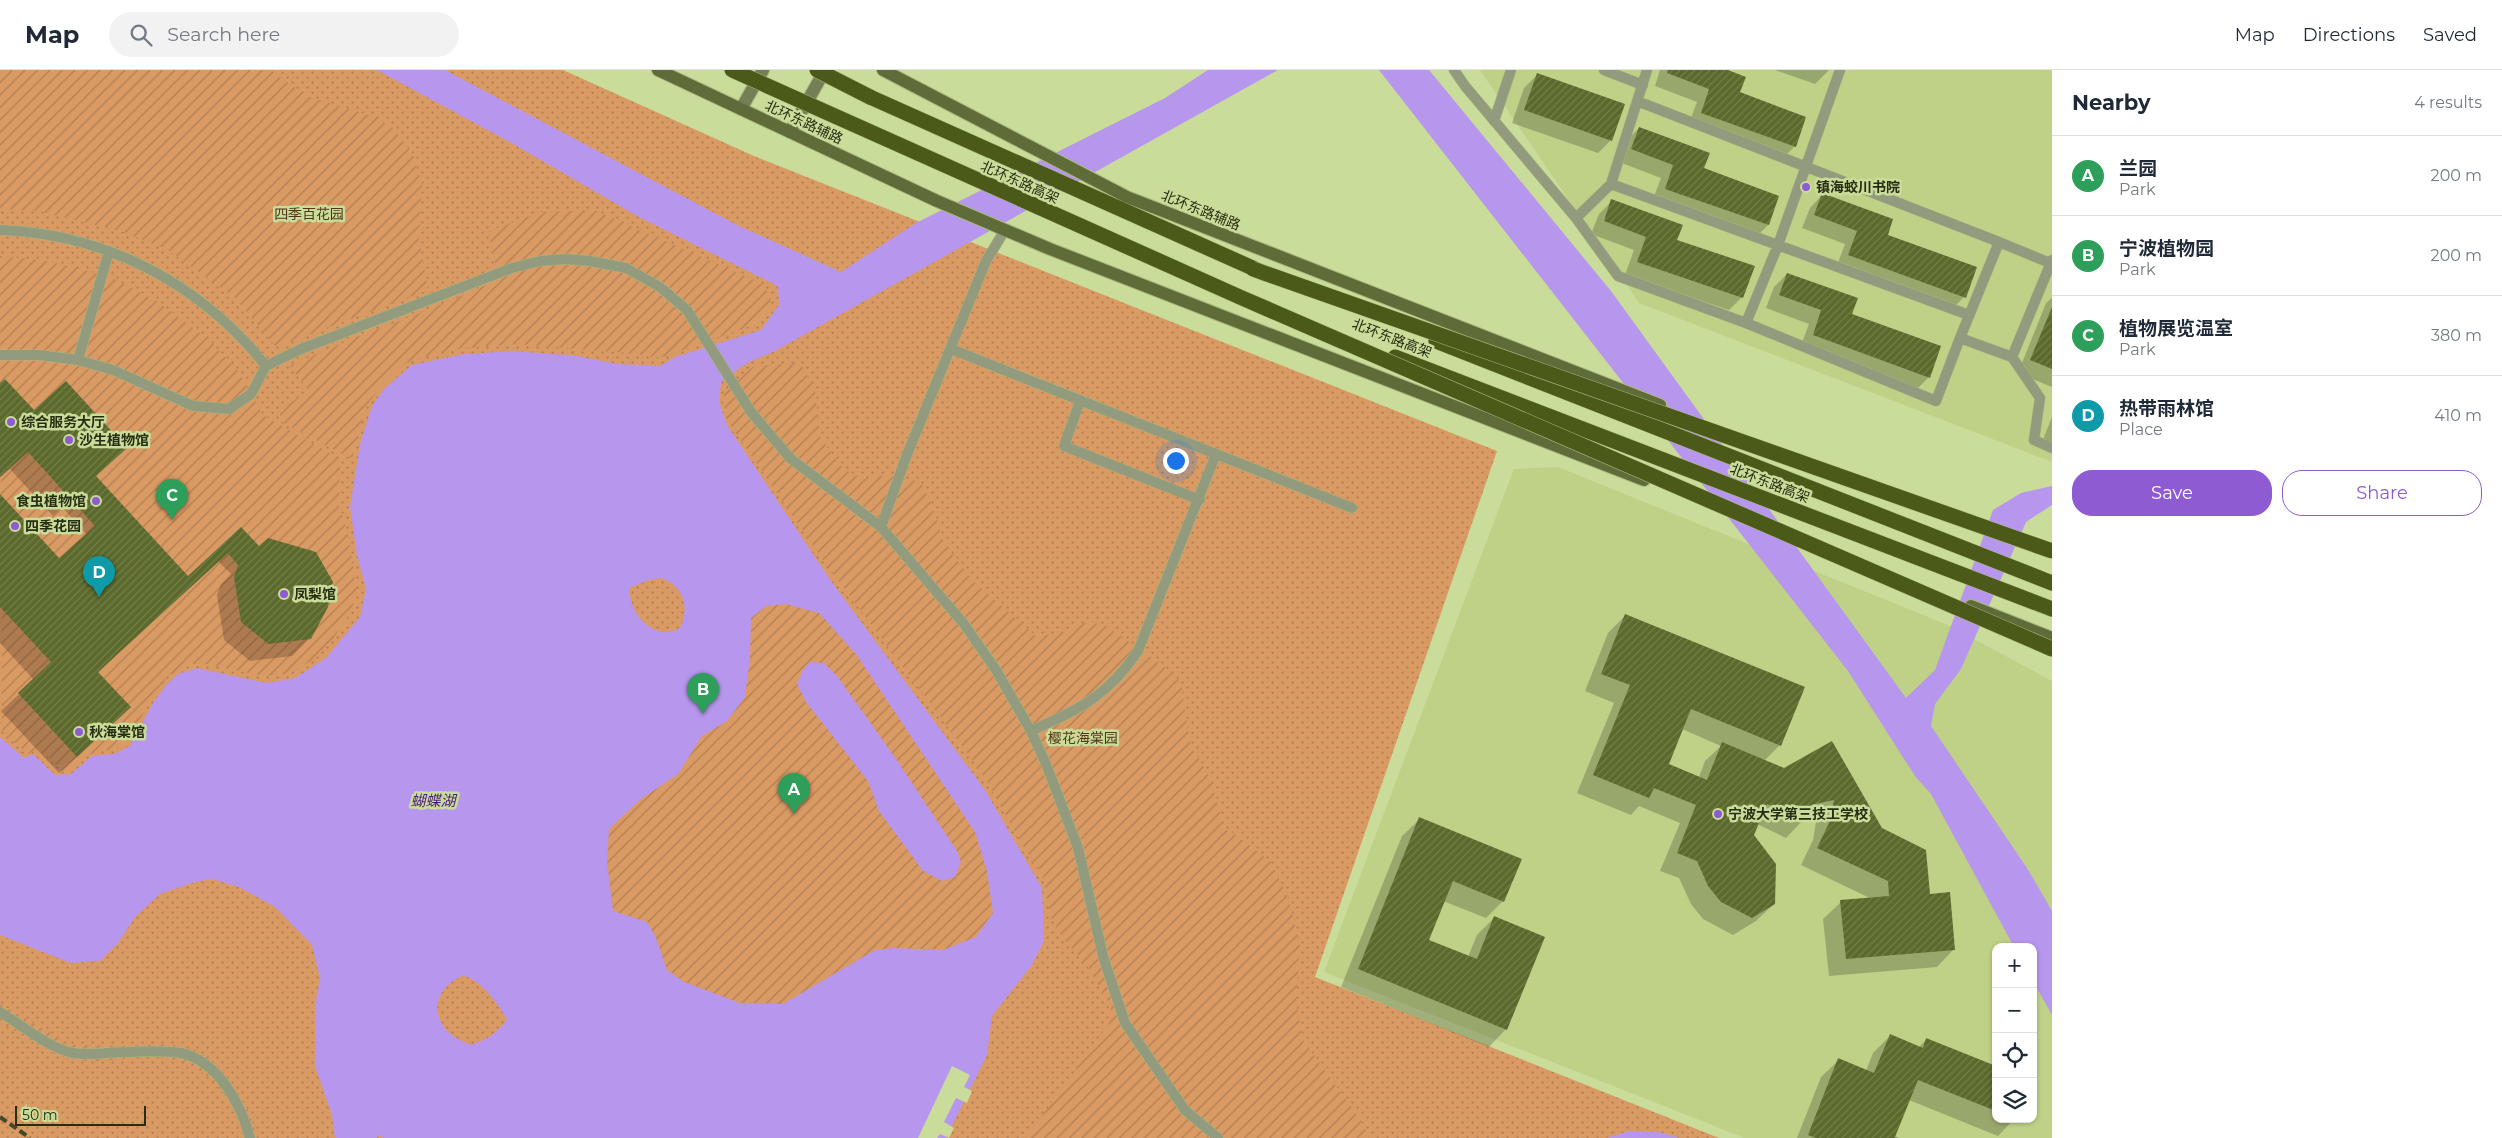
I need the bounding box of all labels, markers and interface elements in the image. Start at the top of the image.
search box [109,12,459,57]
text: Map [25,20,79,49]
icon: search [127,21,155,49]
text: Search here [167,23,280,46]
text: Map [2235,24,2275,46]
text: Directions [2303,24,2395,46]
text: Saved [2423,24,2477,46]
text: Nearby [2072,90,2151,115]
text: 4 results [2414,93,2482,112]
street label: 北环东路辅路 [762,96,846,148]
street label: 北环东路高架 [978,157,1062,207]
text: 兰园 [2119,157,2157,180]
text: A [2082,166,2094,185]
text: 200 m [2431,166,2482,185]
place label: 镇海蛟川书院 [1816,178,1900,196]
text: Park [2119,180,2156,199]
marker: 镇海蛟川书院 [1800,181,1812,193]
street label: 北环东路辅路 [1159,186,1243,234]
park label: 四季百花园 [274,205,344,223]
text: 宁波植物园 [2119,237,2214,260]
text: B [2082,246,2094,265]
text: 200 m [2431,246,2482,265]
text: Park [2119,260,2156,279]
street label: 北环东路高架 [1350,315,1434,361]
text: 植物展览温室 [2119,317,2233,340]
text: C [2082,326,2094,345]
text: 380 m [2431,326,2482,345]
text: Park [2119,340,2156,359]
text: 热带雨林馆 [2119,397,2214,420]
text: D [2081,406,2095,425]
text: 410 m [2434,406,2482,425]
place label: 综合服务大厅 [21,413,105,431]
marker: 综合服务大厅 [5,416,17,428]
text: Place [2119,420,2163,439]
place label: 沙生植物馆 [79,431,149,449]
marker: 沙生植物馆 [63,434,75,446]
your location [1163,448,1189,474]
street label: 北环东路高架 [1728,460,1812,506]
button: Save [2072,470,2272,516]
button: Share [2282,470,2482,516]
pin: C [156,479,188,520]
place label: 食虫植物馆 [16,492,86,510]
marker: 食虫植物馆 [90,495,102,507]
place label: 四季花园 [25,517,81,535]
marker: 四季花园 [9,520,21,532]
pin: D [83,556,115,597]
place label: 凤梨馆 [294,585,336,603]
marker: 凤梨馆 [278,588,290,600]
pin: B [687,673,719,714]
place label: 秋海棠馆 [89,723,145,741]
marker: 秋海棠馆 [73,726,85,738]
park label: 樱花海棠园 [1048,729,1118,747]
pin: A [778,773,810,814]
water label: 蝴蝶湖 [410,791,457,810]
place label: 宁波大学第三技工学校 [1728,805,1868,823]
marker: 宁波大学第三技工学校 [1712,808,1724,820]
map controls [1992,943,2037,1123]
button: + [1992,943,2037,988]
button: − [1992,988,2037,1033]
button: locate [1992,1033,2037,1078]
button: layers [1992,1078,2037,1123]
scale bar [15,1103,146,1126]
text: 50 m [22,1106,58,1124]

